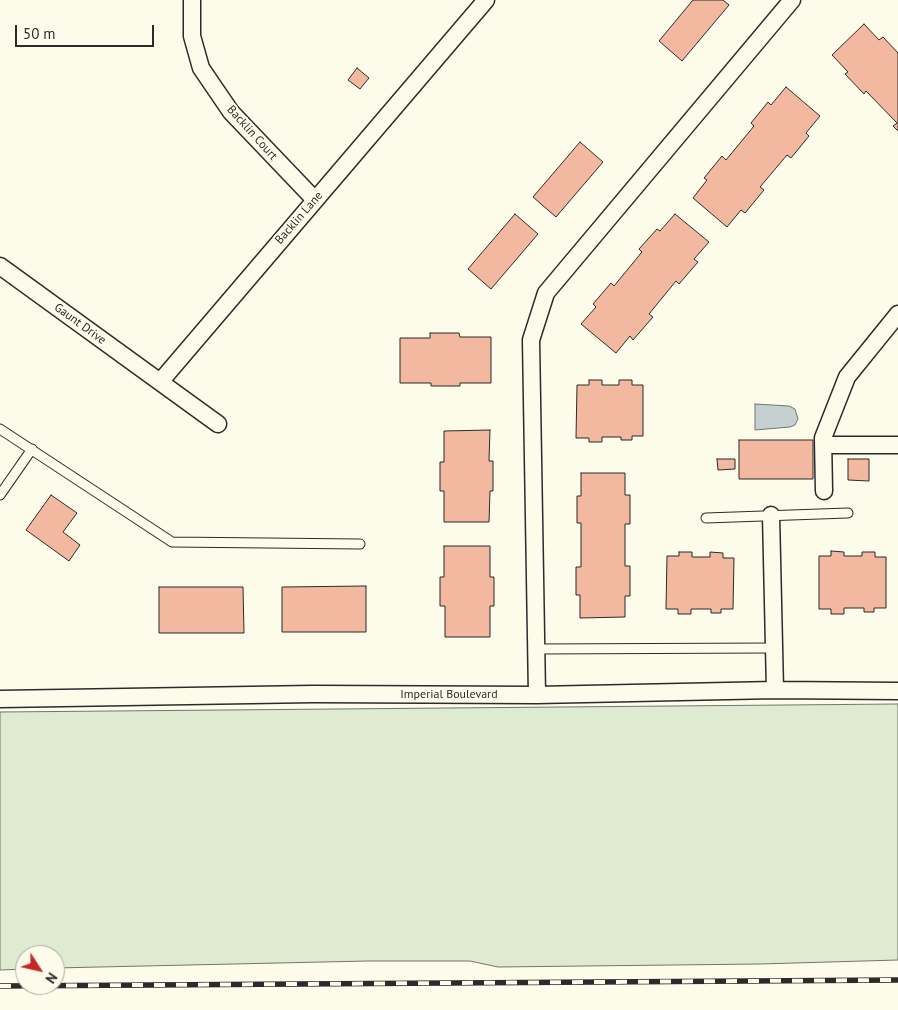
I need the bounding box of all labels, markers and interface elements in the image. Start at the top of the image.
scale bar [18,15,156,47]
text: 50 m [23,24,56,43]
street label: Backlin Court [224,103,280,163]
street label: Backlin Lane [272,189,326,247]
street label: Gaunt Drive [51,300,109,348]
street label: Imperial Boulevard [400,688,498,702]
north arrow [15,945,65,995]
text: N [41,969,61,987]

